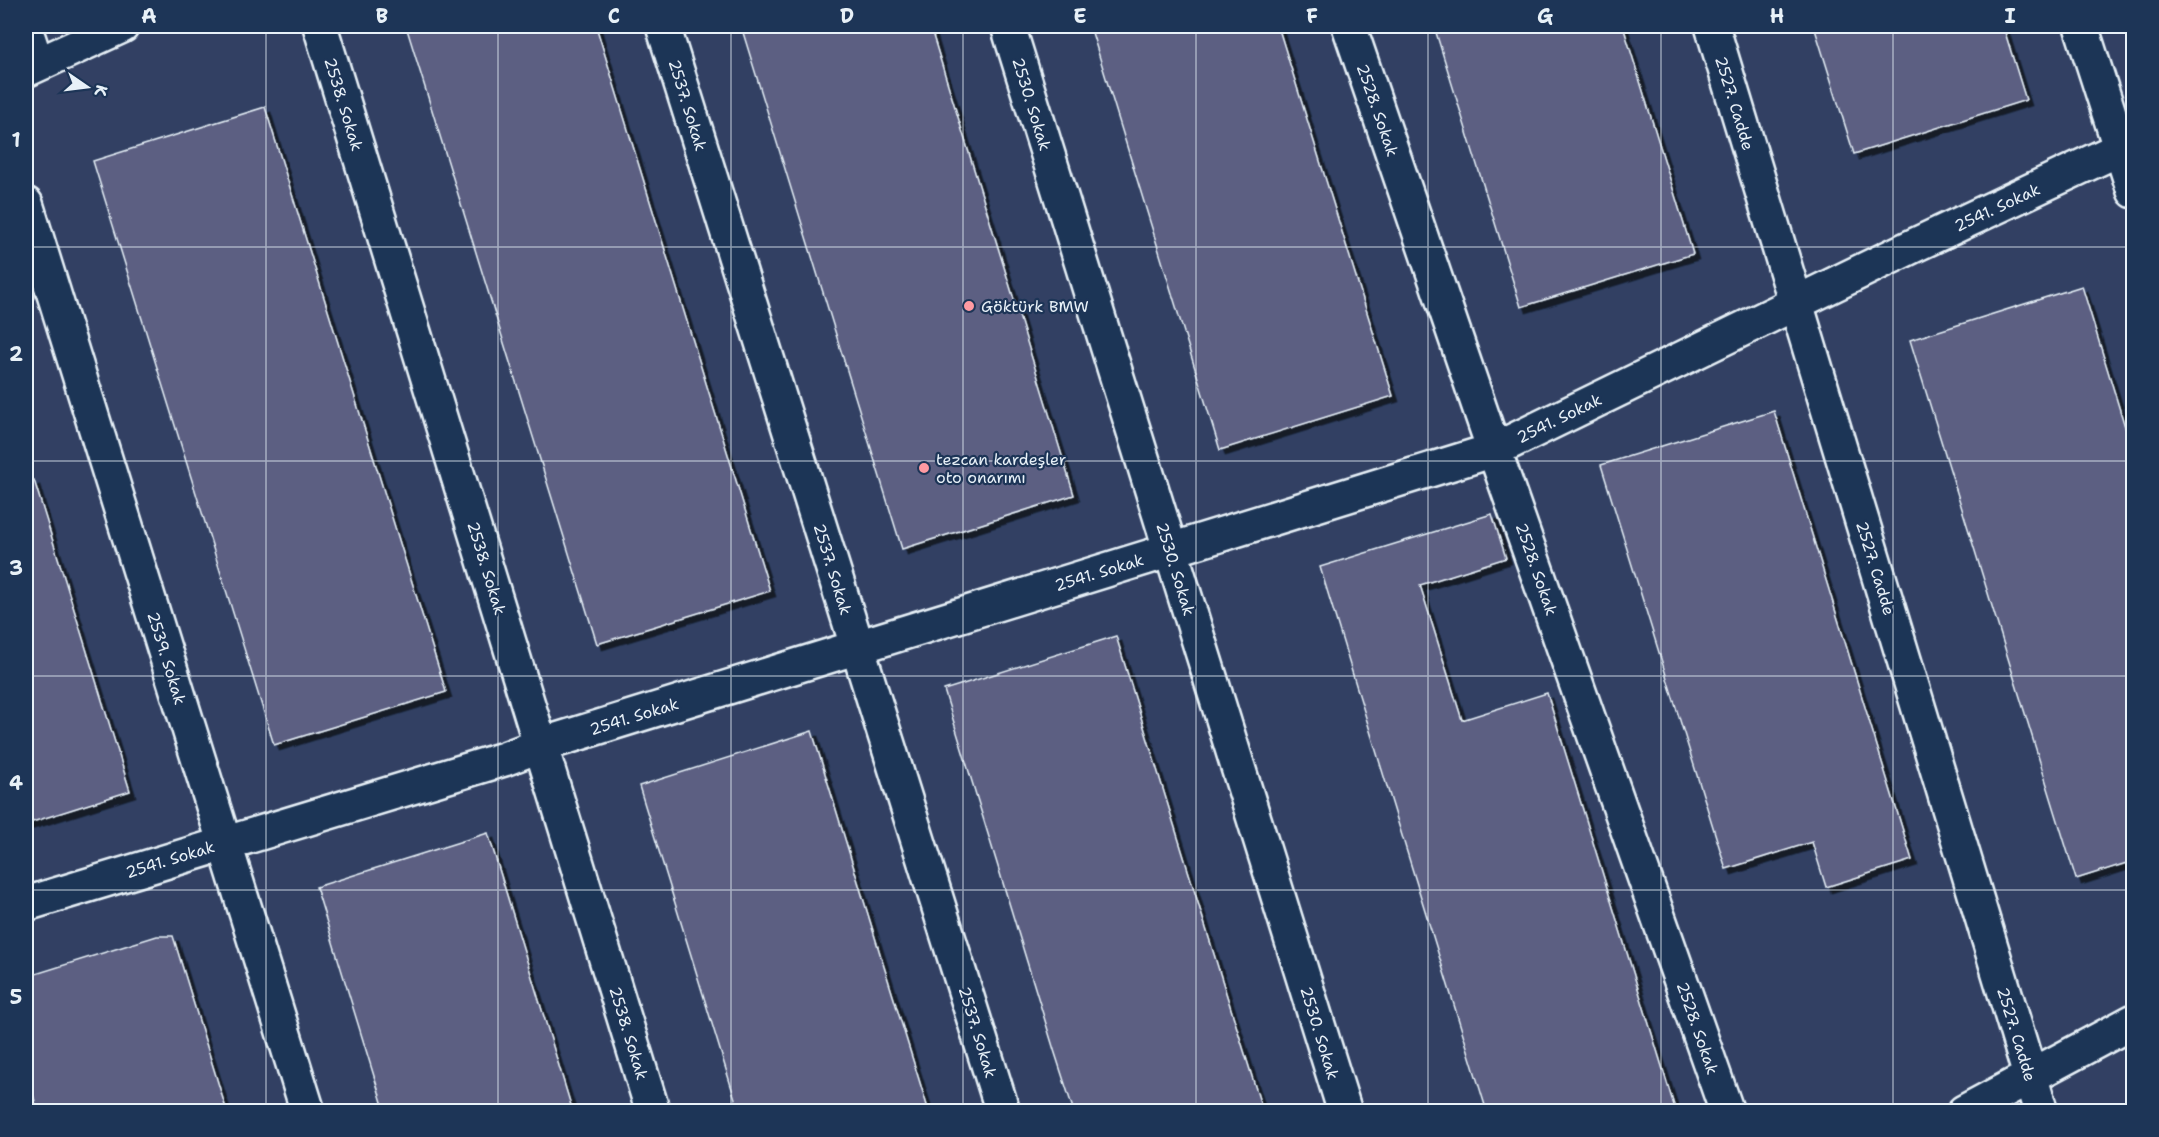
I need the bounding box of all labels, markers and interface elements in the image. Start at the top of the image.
text: A [141,3,157,29]
text: B [376,3,388,29]
text: C [608,3,620,29]
text: D [840,3,854,29]
text: E [1073,3,1087,29]
text: F [1306,3,1318,29]
text: G [1537,3,1553,29]
text: H [1770,3,1784,29]
text: I [2004,3,2016,29]
street label: 2527. Cadde [1710,53,1759,153]
street label: 2538. Sokak [319,55,368,153]
street label: 2530. Sokak [1007,55,1056,153]
north arrow [57,57,117,117]
street label: 2537. Sokak [664,57,711,154]
street label: 2528. Sokak [1352,61,1403,159]
text: K [90,83,113,98]
text: 1 [11,127,21,153]
street label: 2541. Sokak [1951,178,2043,236]
place label: Göktürk BMW [981,296,1089,317]
marker: Göktürk BMW [962,299,976,313]
text: 2 [9,341,23,367]
street label: 2541. Sokak [1513,389,1605,448]
place label: tezcan kardeşler oto onarımı [936,449,1066,488]
marker: tezcan kardeşler oto onarımı [917,461,931,475]
street label: 2527. Cadde [1851,518,1900,618]
street label: 2538. Sokak [462,519,511,617]
street label: 2530. Sokak [1151,520,1200,618]
street label: 2528. Sokak [1511,520,1562,618]
street label: 2537. Sokak [809,521,856,618]
street label: 2541. Sokak [1052,549,1146,596]
text: 3 [9,555,23,581]
street label: 2539. Sokak [142,609,191,707]
street label: 2541. Sokak [587,693,681,740]
text: 4 [9,770,23,796]
street label: 2541. Sokak [123,836,217,883]
street label: 2528. Sokak [1672,979,1723,1077]
text: 5 [10,984,22,1010]
street label: 2538. Sokak [604,984,653,1082]
street label: 2537. Sokak [954,984,1001,1081]
street label: 2530. Sokak [1295,984,1344,1082]
street label: 2527. Cadde [1992,984,2041,1084]

